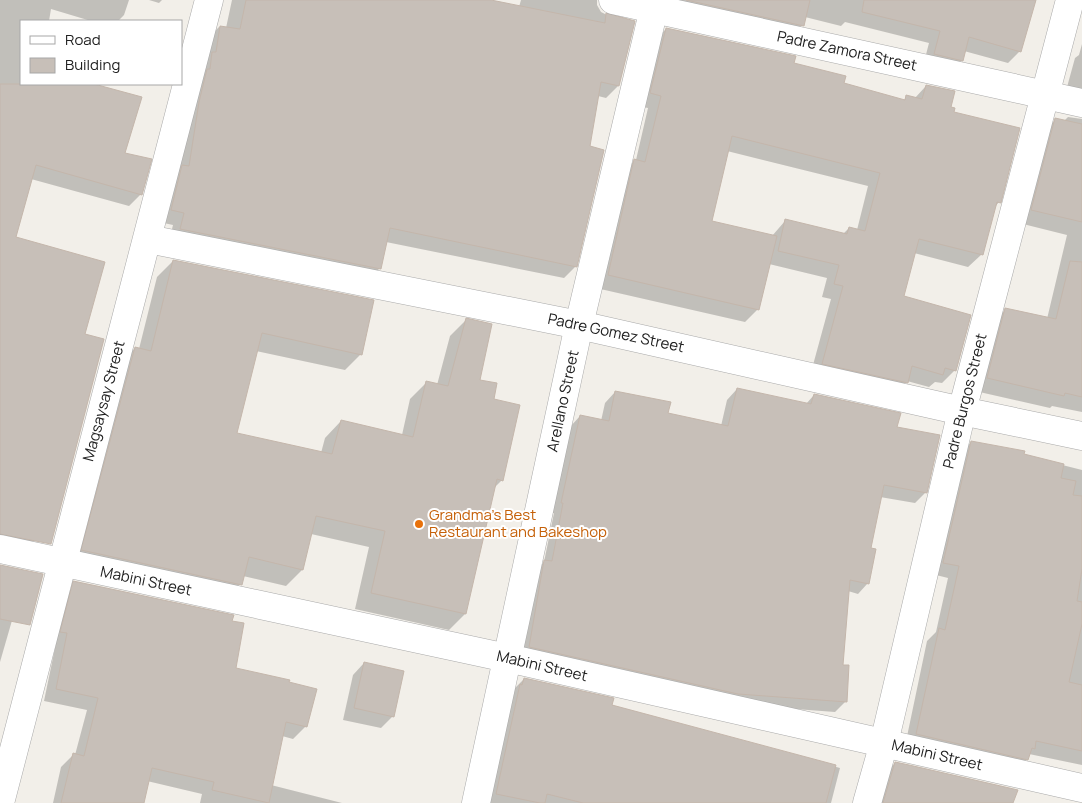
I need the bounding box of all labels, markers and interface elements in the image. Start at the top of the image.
legend [20,20,182,85]
street label: Padre Zamora Street [775,25,919,76]
text: Road [65,29,101,50]
text: Building [65,54,120,75]
street label: Padre Gomez Street [546,308,686,357]
street label: Padre Burgos Street [938,331,991,471]
street label: Magsaysay Street [77,338,130,464]
street label: Arellano Street [541,348,584,454]
place label: Grandma's Best Restaurant and Bakeshop [429,504,607,542]
marker: Grandma's Best Restaurant and Bakeshop [413,518,425,530]
street label: Mabini Street [99,561,194,600]
street label: Mabini Street [495,645,590,686]
street label: Mabini Street [890,734,985,775]

